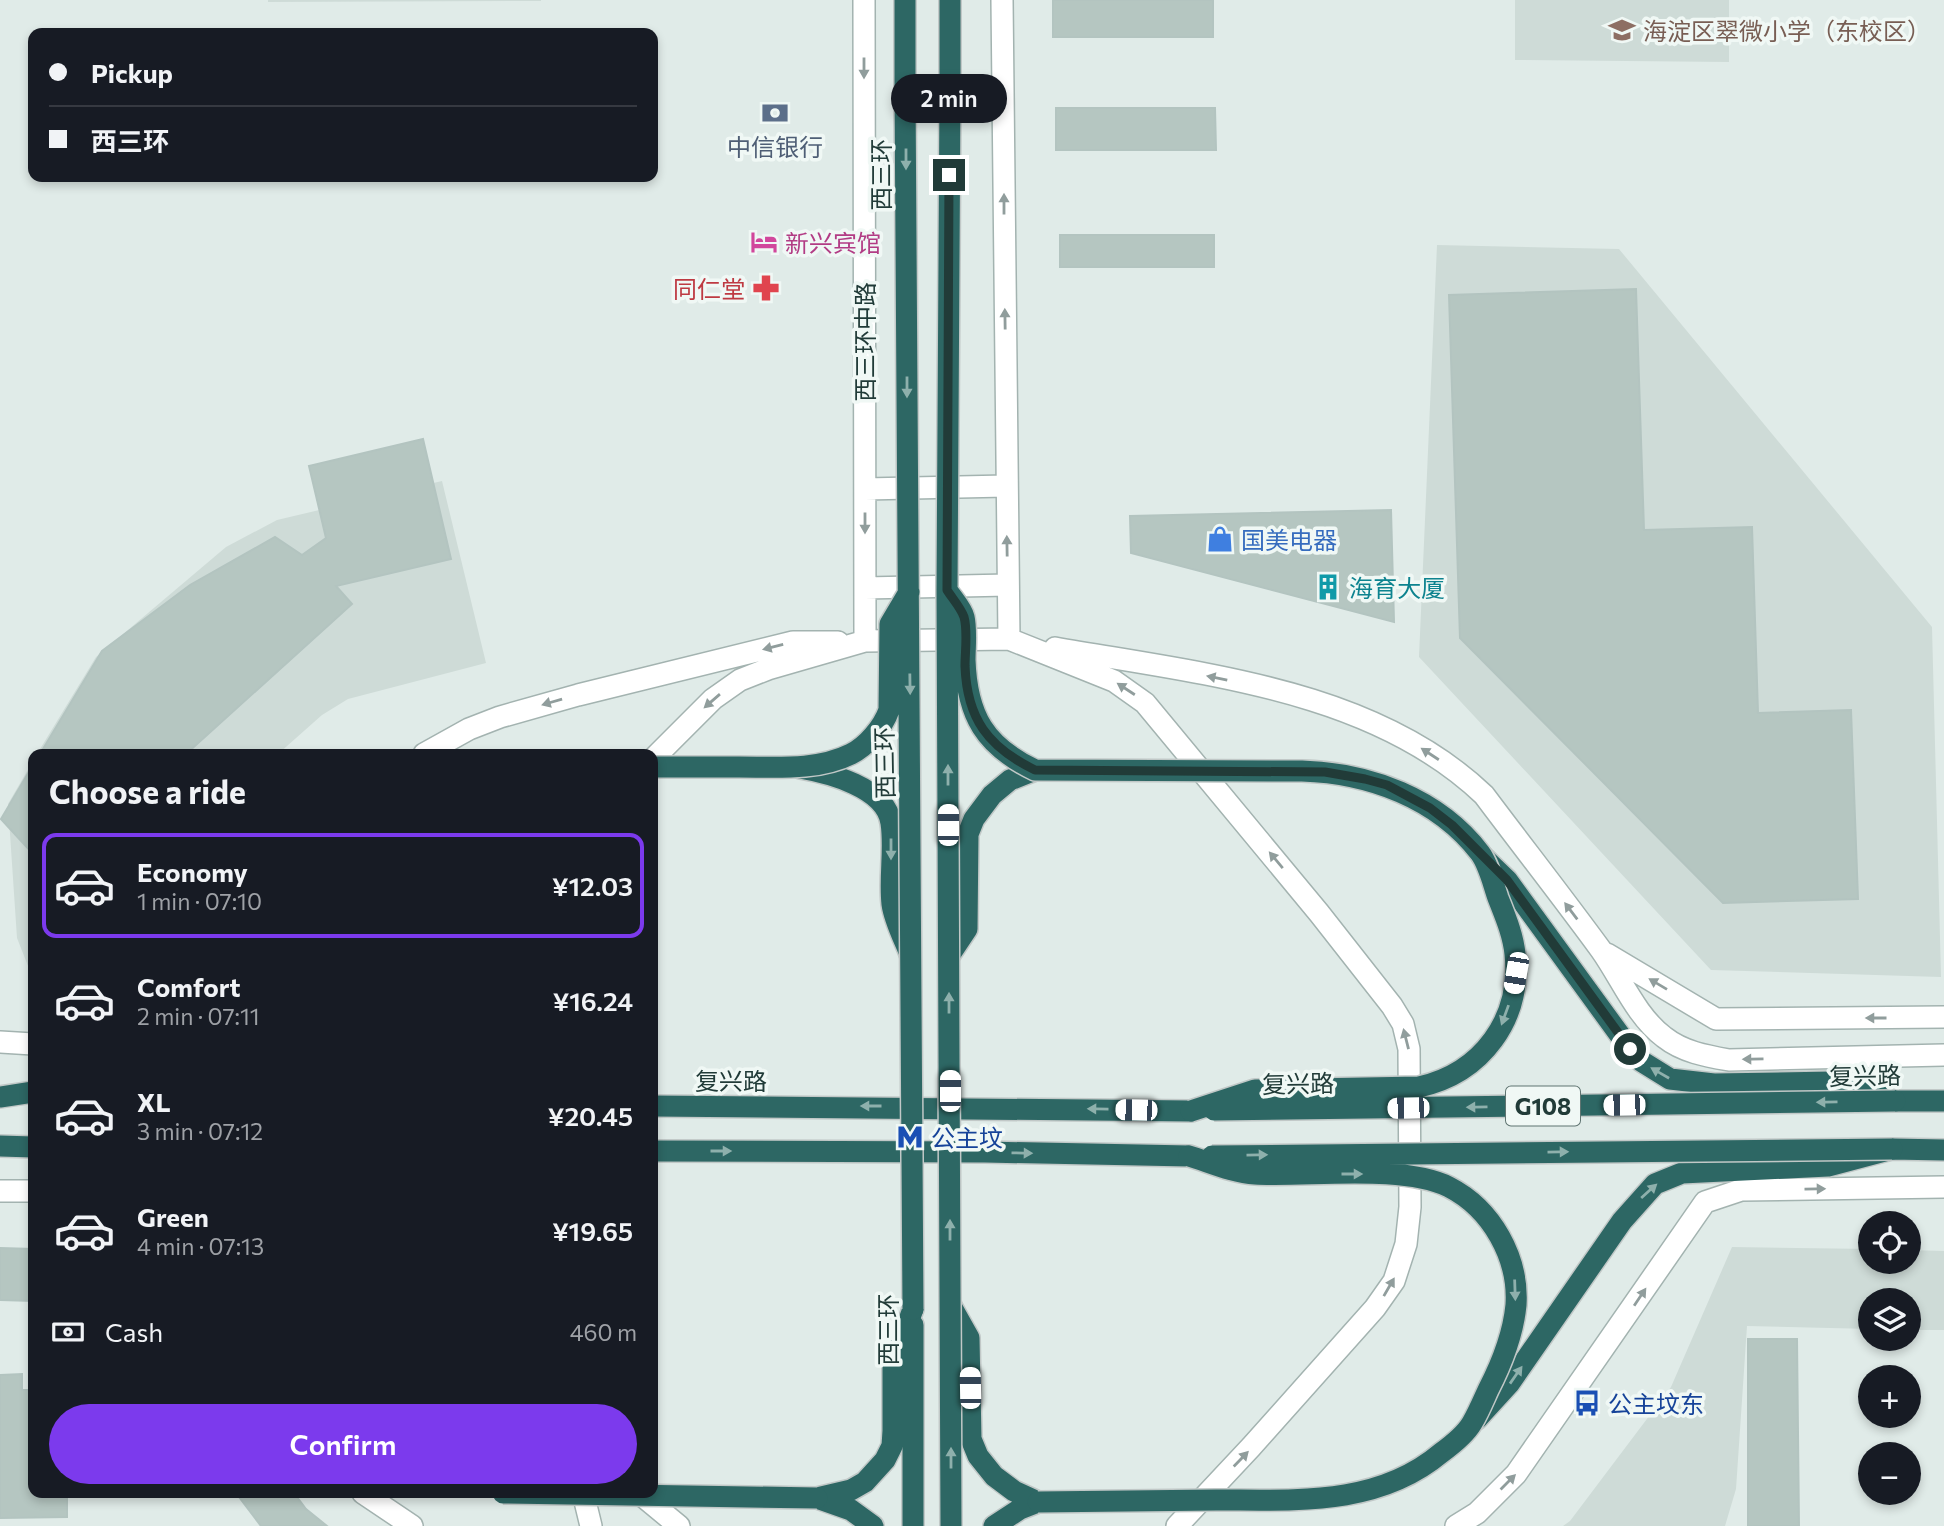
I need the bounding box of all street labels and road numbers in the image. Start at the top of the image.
street label: 西三环 [866,139,895,211]
street label: 西三环中路 [850,282,879,402]
street label: 西三环 [869,727,899,799]
street label: 复兴路 [1829,1060,1901,1090]
street label: 复兴路 [695,1066,767,1095]
street label: 复兴路 [1262,1068,1334,1098]
road number: G108 [1506,1086,1580,1126]
street label: 西三环 [873,1294,902,1366]

